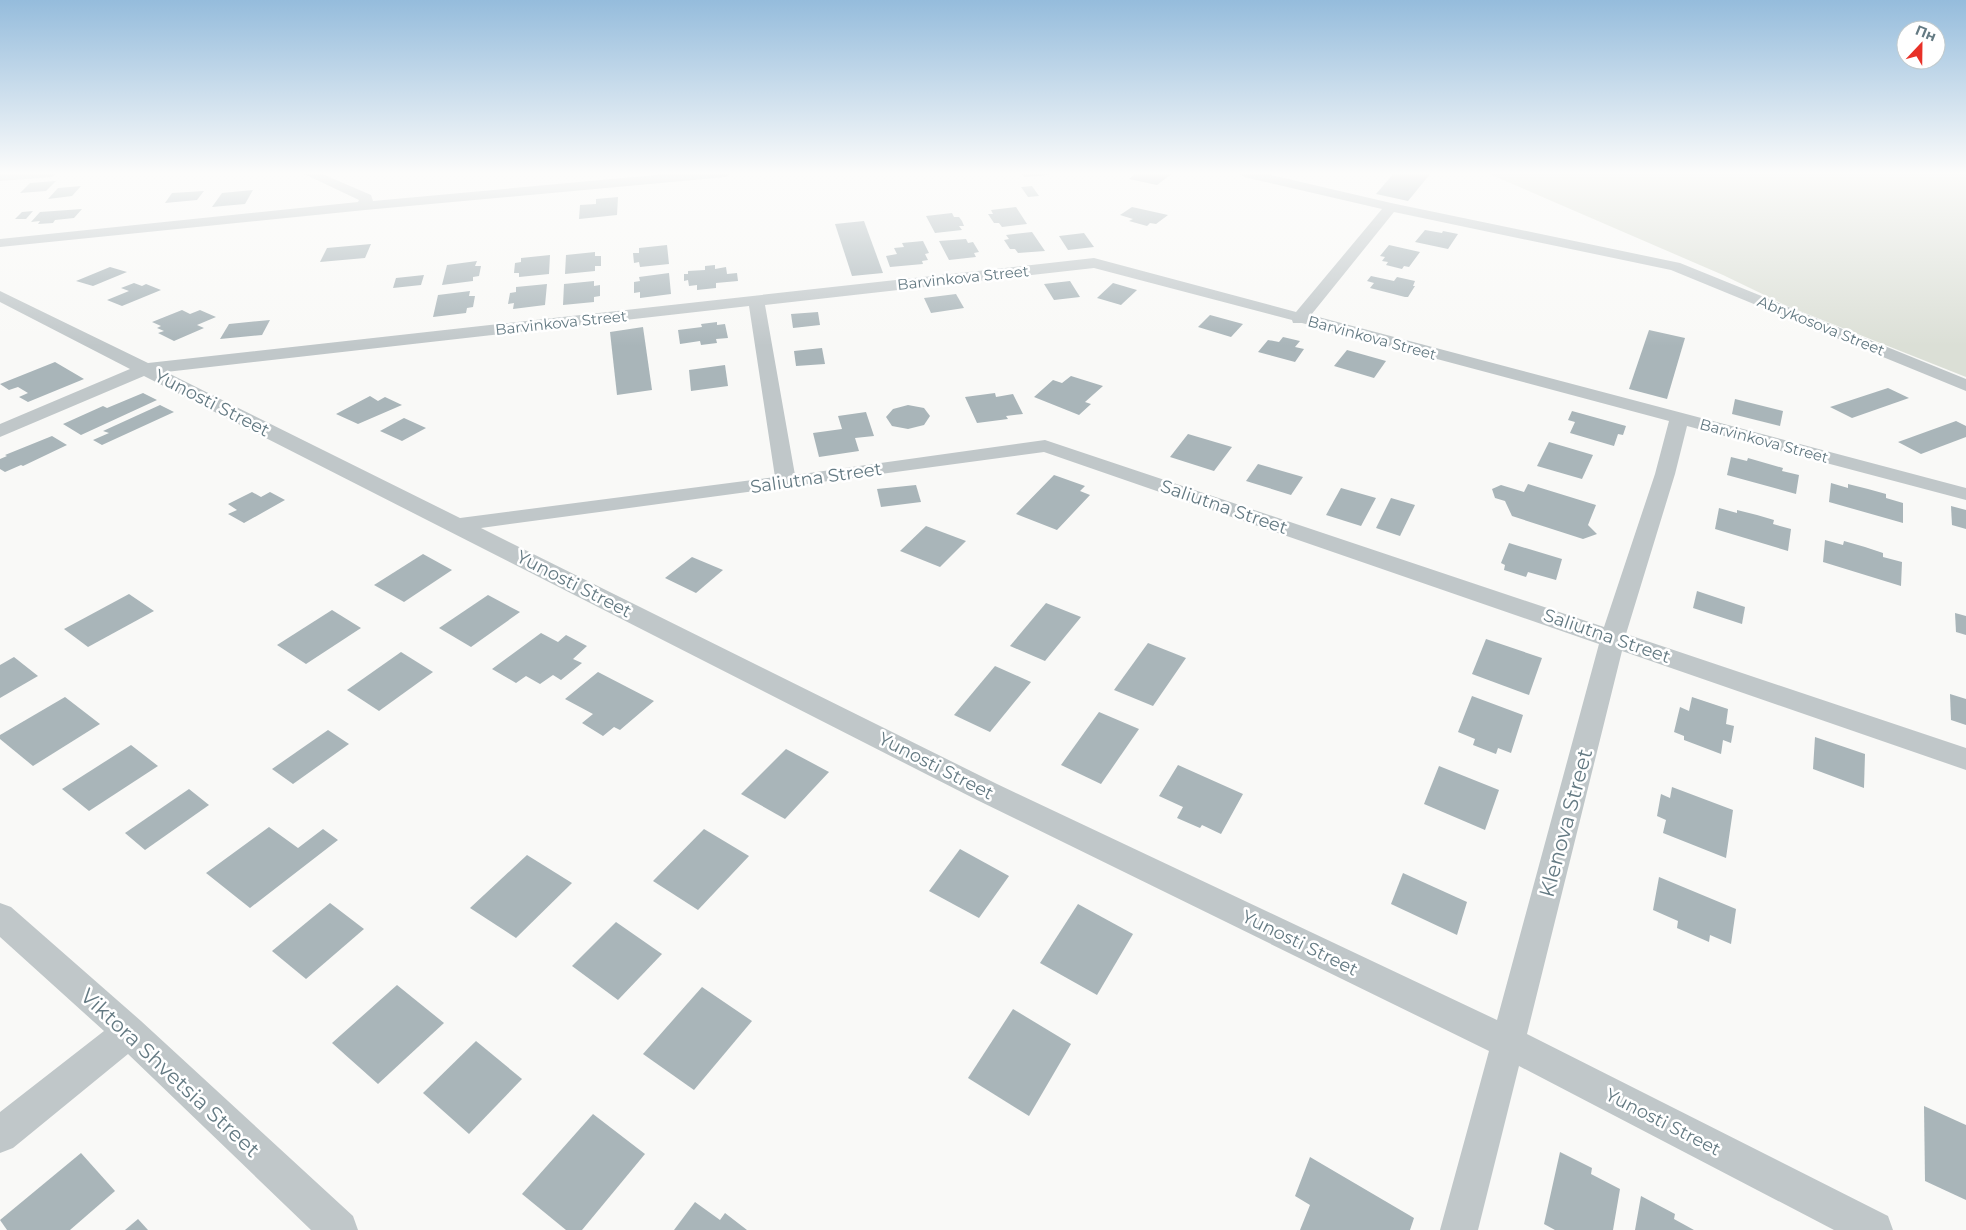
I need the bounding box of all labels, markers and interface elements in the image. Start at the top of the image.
north arrow [1896,20,1946,70]
text: Пн [1913,21,1939,45]
street label: Barvinkova Street [896,261,1030,294]
street label: Abrykosova Street [1755,291,1888,360]
street label: Barvinkova Street [494,306,628,339]
street label: Barvinkova Street [1306,311,1439,364]
street label: Yunosti Street [151,365,273,441]
street label: Barvinkova Street [1698,414,1831,467]
street label: Saliutna Street [749,458,883,498]
street label: Saliutna Street [1158,475,1290,539]
street label: Yunosti Street [513,546,635,622]
street label: Saliutna Street [1541,604,1673,668]
street label: Yunosti Street [875,728,997,804]
street label: Klenova Street [1534,746,1597,900]
street label: Yunosti Street [1238,905,1362,981]
street label: Viktora Shvetsia Street [76,983,265,1162]
street label: Yunosti Street [1602,1084,1724,1160]

